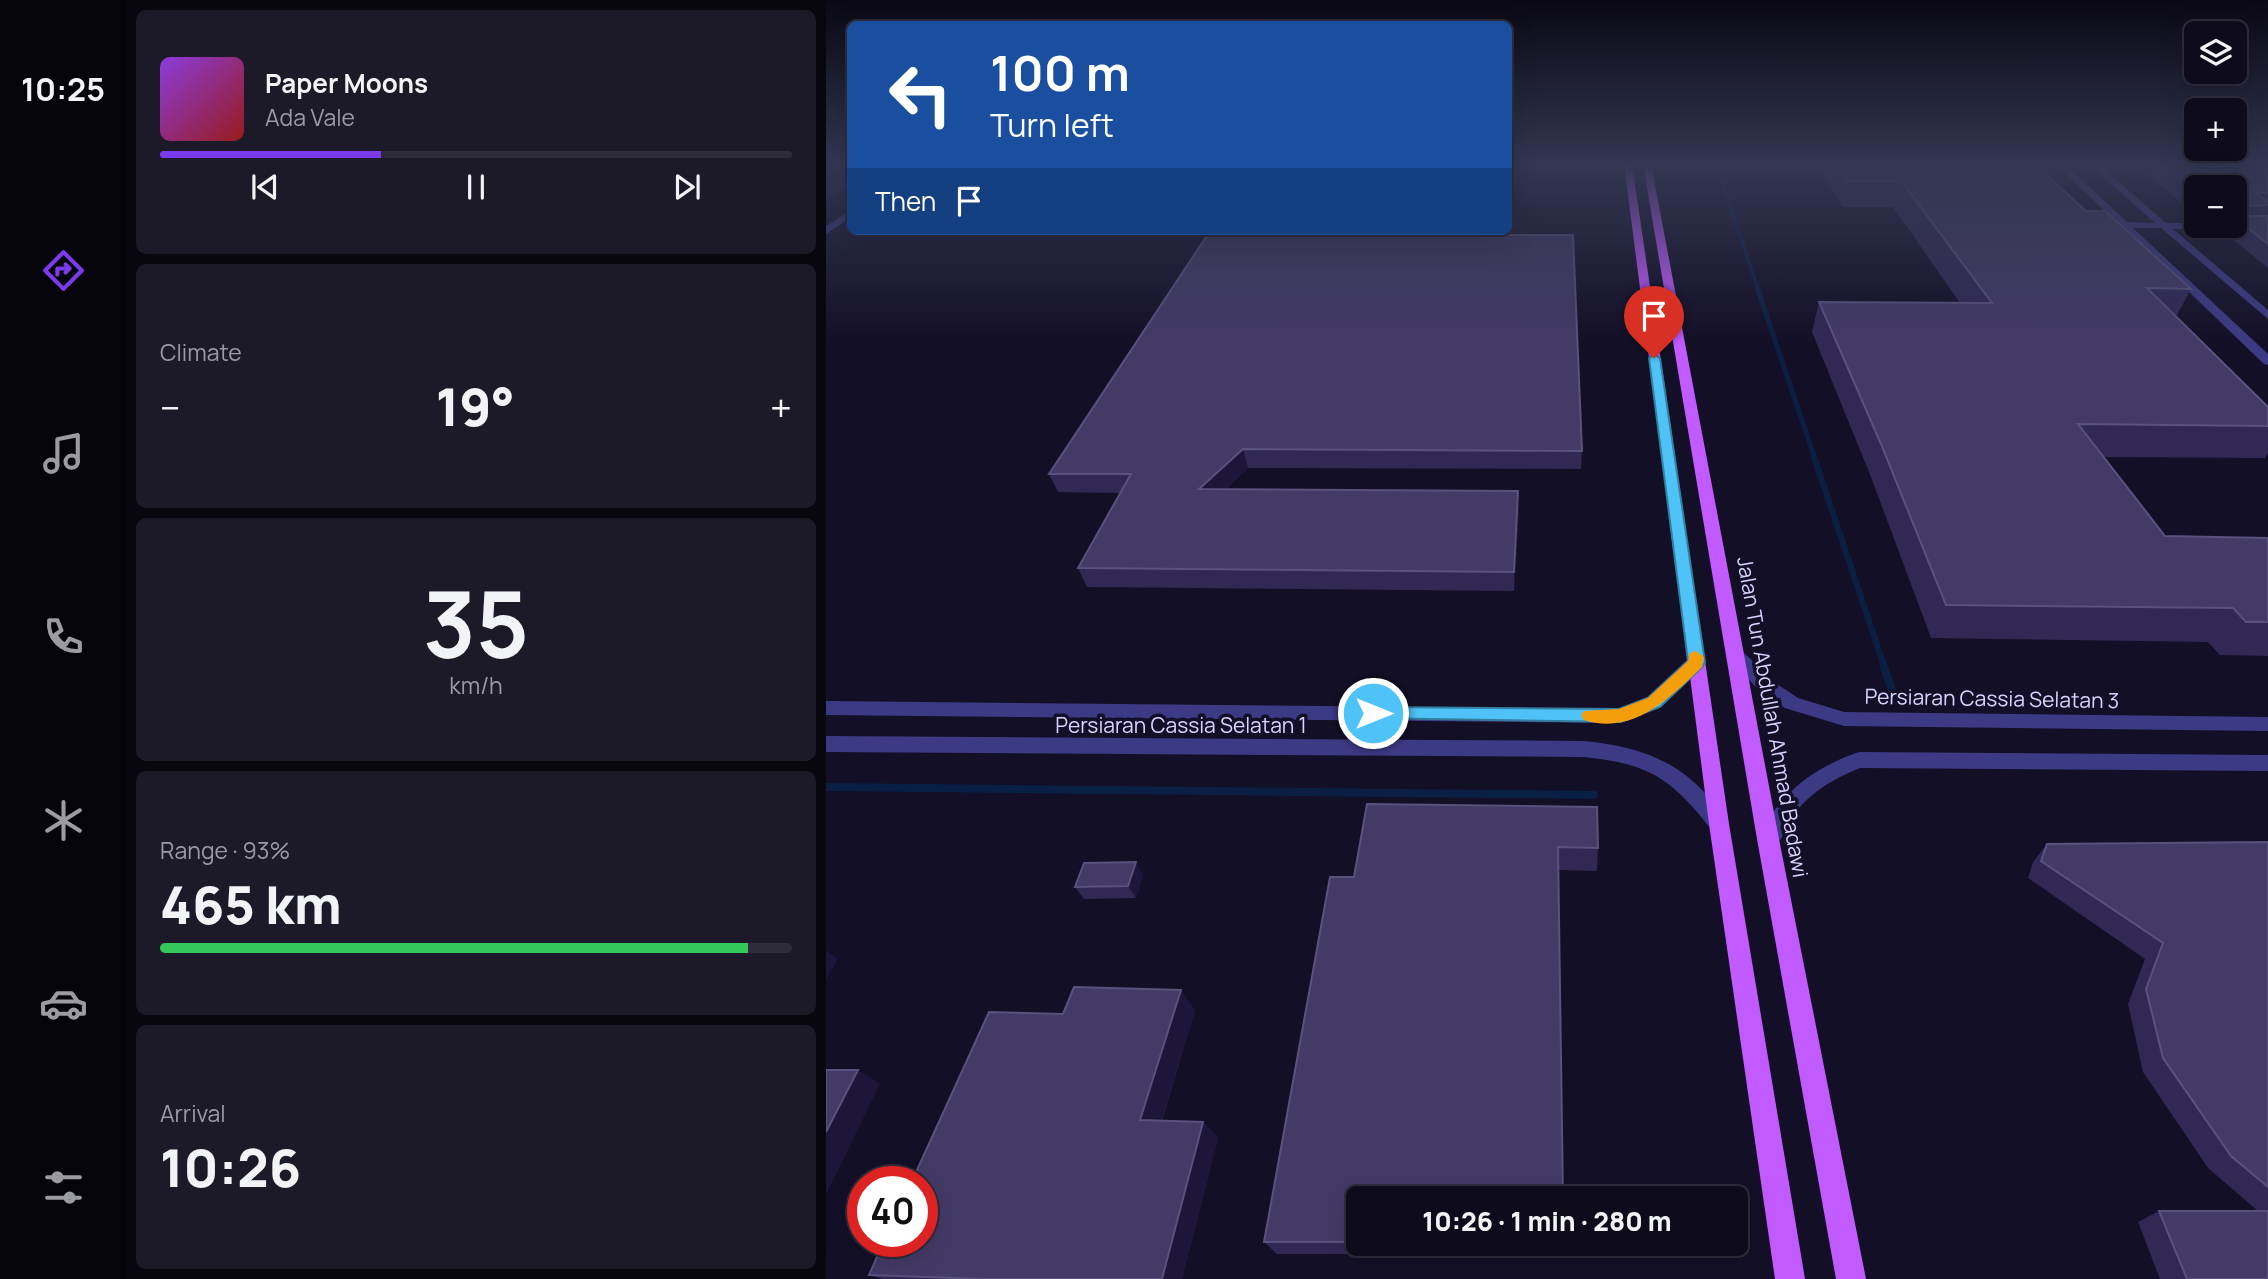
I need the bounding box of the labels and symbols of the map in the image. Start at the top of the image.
pin [1624,286,1684,358]
street label: Jalan Tun Abdullah Ahmad Badawi [1731,554,1815,880]
position arrow [1336,676,1410,750]
street label: Persiaran Cassia Selatan 3 [1864,682,2120,714]
street label: Persiaran Cassia Selatan 1 [1055,711,1307,739]
speed limit sign: 40 [847,1166,938,1257]

